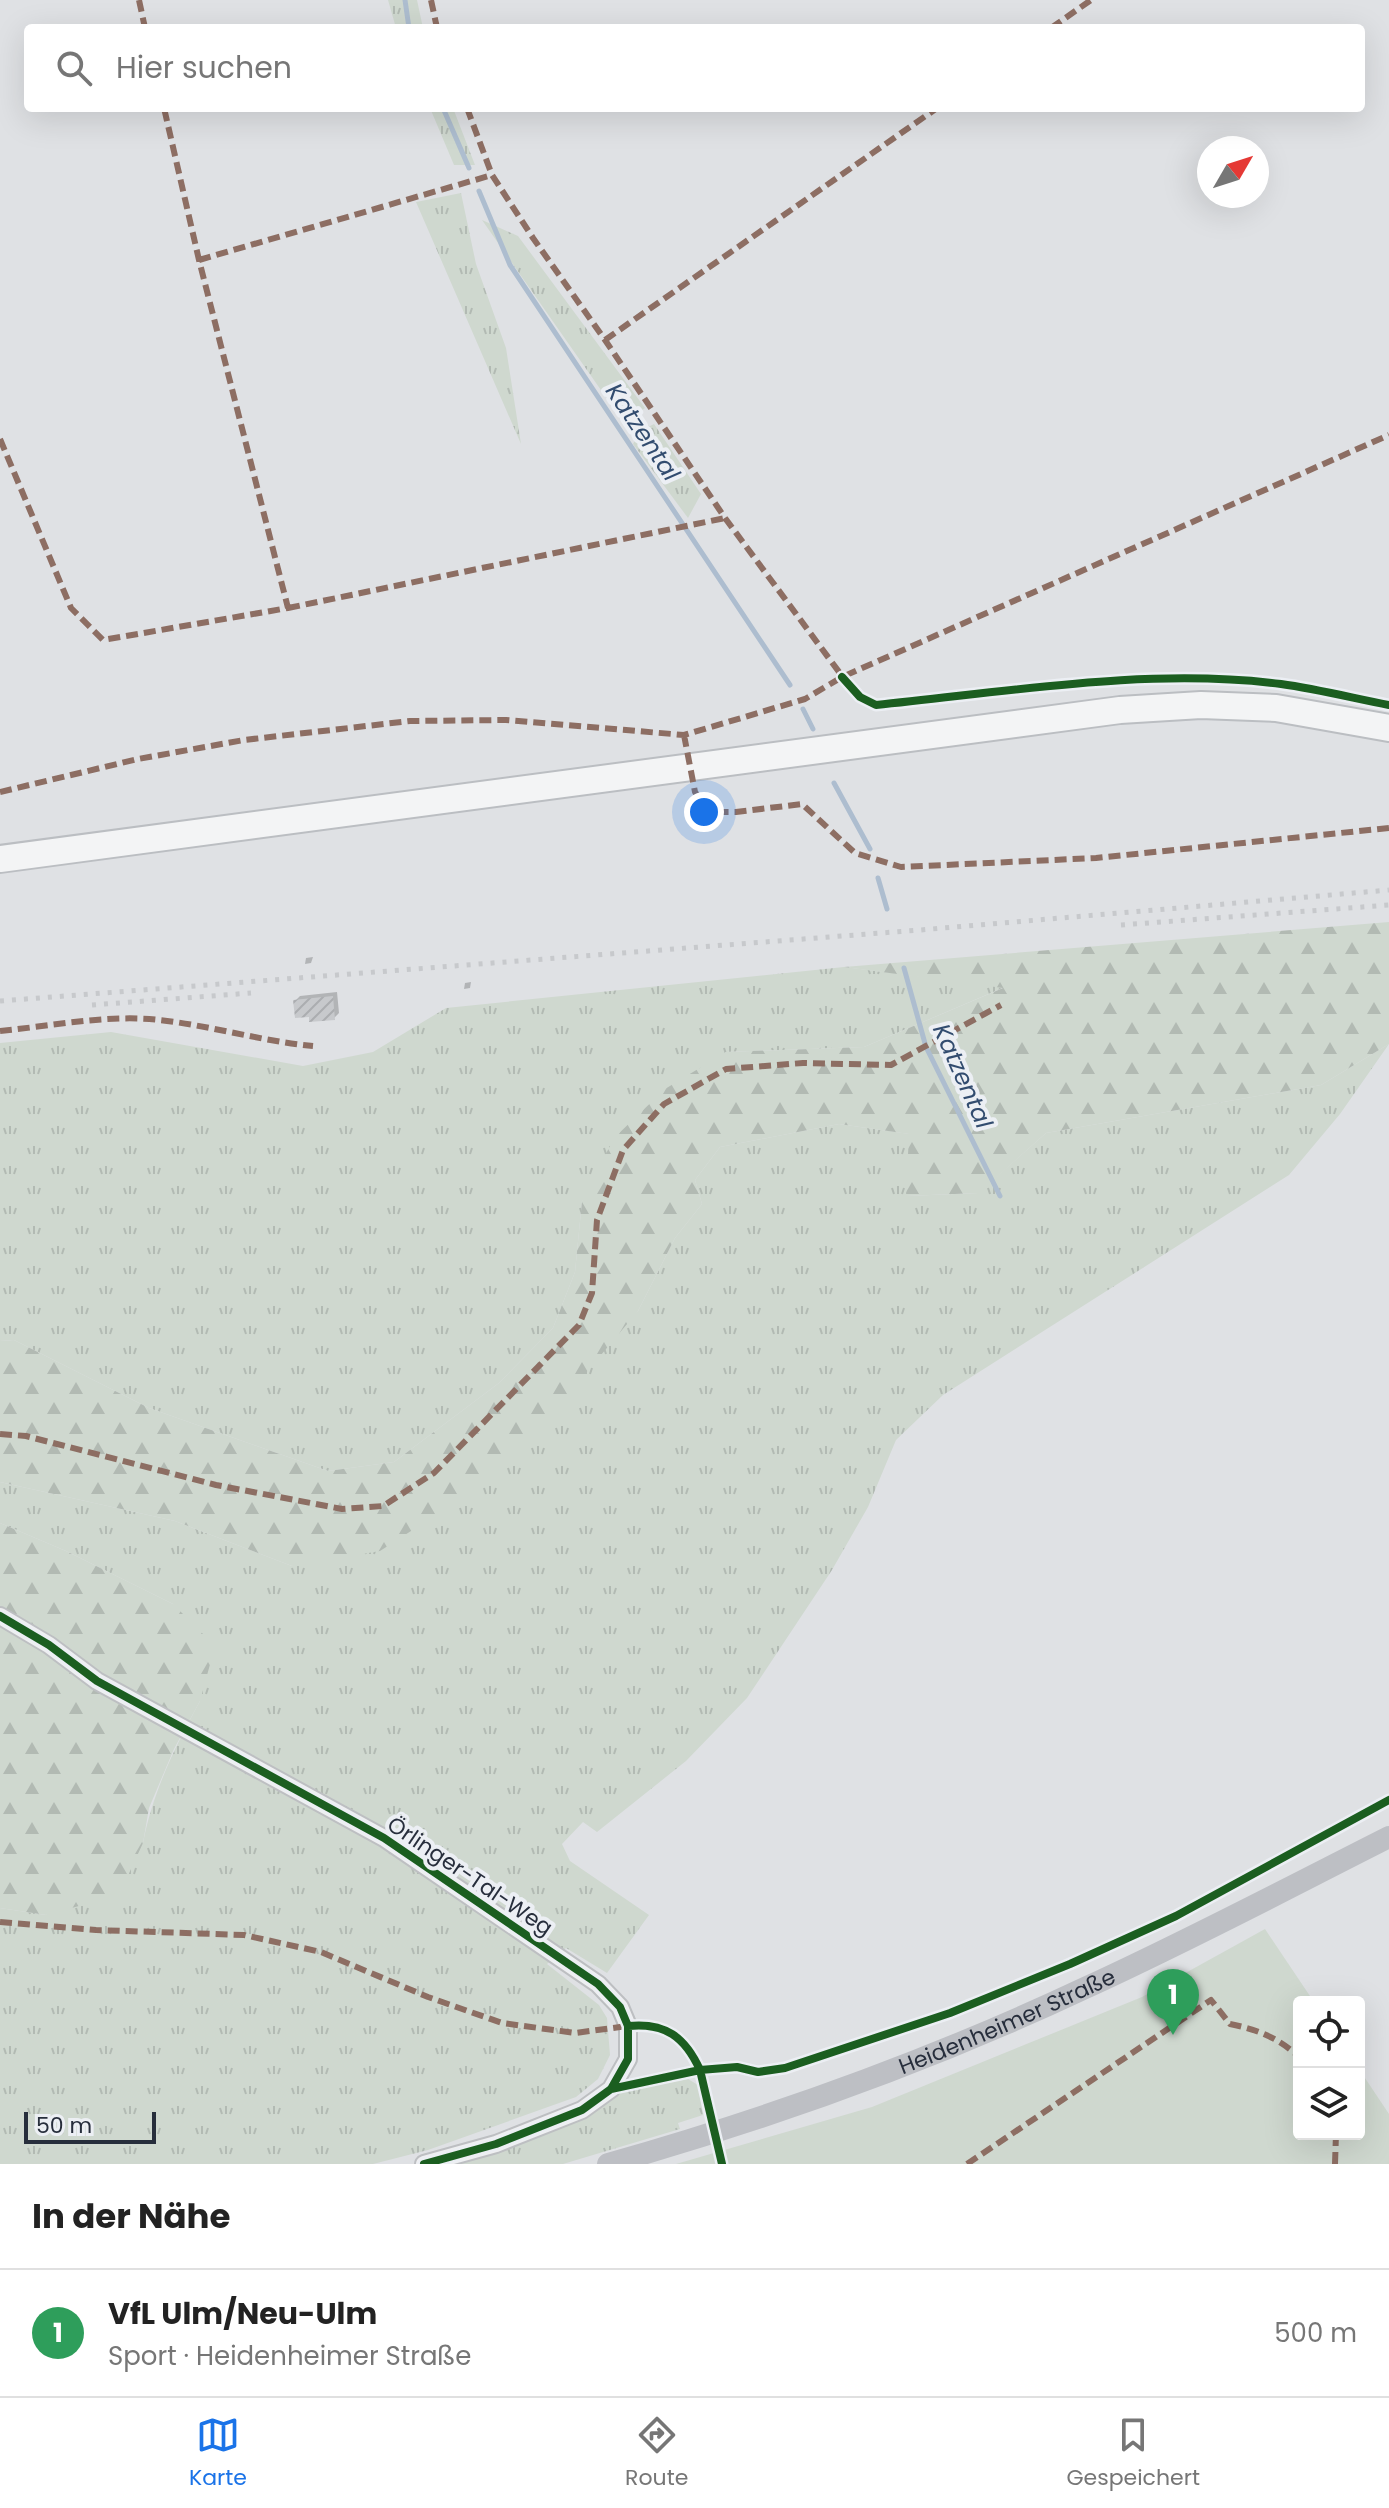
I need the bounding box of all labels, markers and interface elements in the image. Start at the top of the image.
search box [24,24,1365,112]
icon: search [52,46,96,90]
text: Hier suchen [116,46,292,89]
north arrow [1197,136,1269,208]
water label: Katzental [598,377,688,487]
your location [684,792,724,832]
water label: Katzental [925,1018,1001,1134]
street label: Örlinger-Tal-Weg [381,1809,559,1943]
street label: Heidenheimer Straße [894,1961,1120,2082]
pin: 1 [1147,1969,1199,2035]
map controls [1293,1996,1365,2140]
button: locate [1293,1996,1365,2068]
button: layers [1293,2068,1365,2140]
scale bar [24,2108,156,2144]
text: 50 m [36,2110,92,2141]
text: In der Nähe [32,2192,230,2240]
text: VfL Ulm/Neu-Ulm [108,2292,377,2335]
text: 1 [53,2315,63,2351]
text: 500 m [1274,2315,1357,2351]
text: Sport · Heidenheimer Straße [108,2338,471,2374]
tab: Karte [189,2413,247,2494]
tab: Route [625,2413,688,2494]
tab: Gespeichert [1066,2413,1200,2494]

